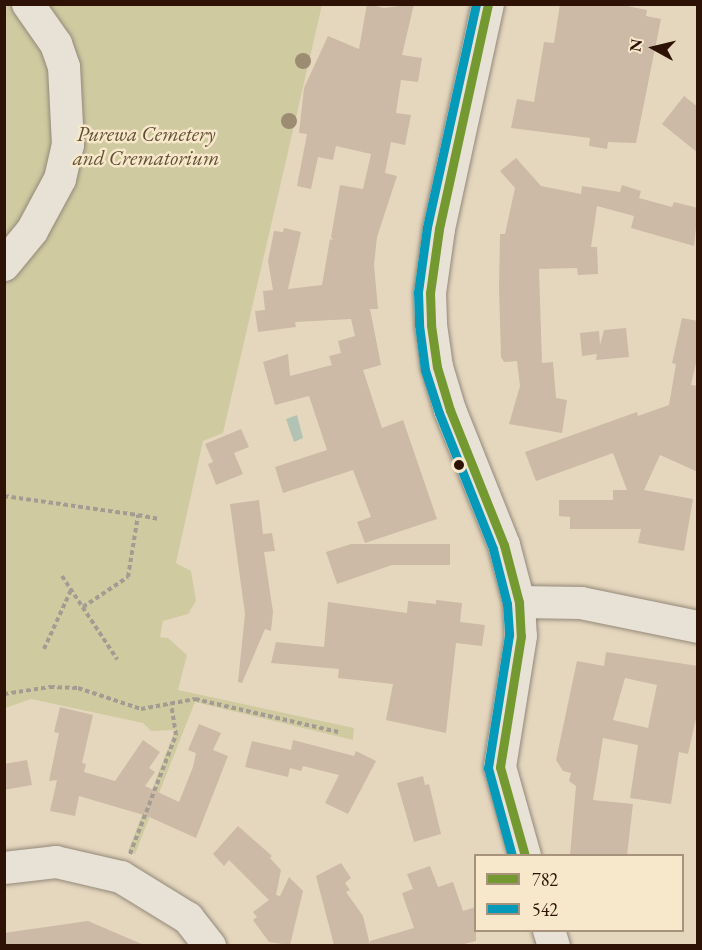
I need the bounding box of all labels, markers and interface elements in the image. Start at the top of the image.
north arrow [624,18,684,78]
text: N [624,38,647,53]
park label: Purewa Cemetery and Crematorium [73,121,219,171]
unlabelled marker [453,459,465,471]
legend [474,854,684,932]
text: 782 [532,868,558,891]
text: 542 [532,898,558,921]

